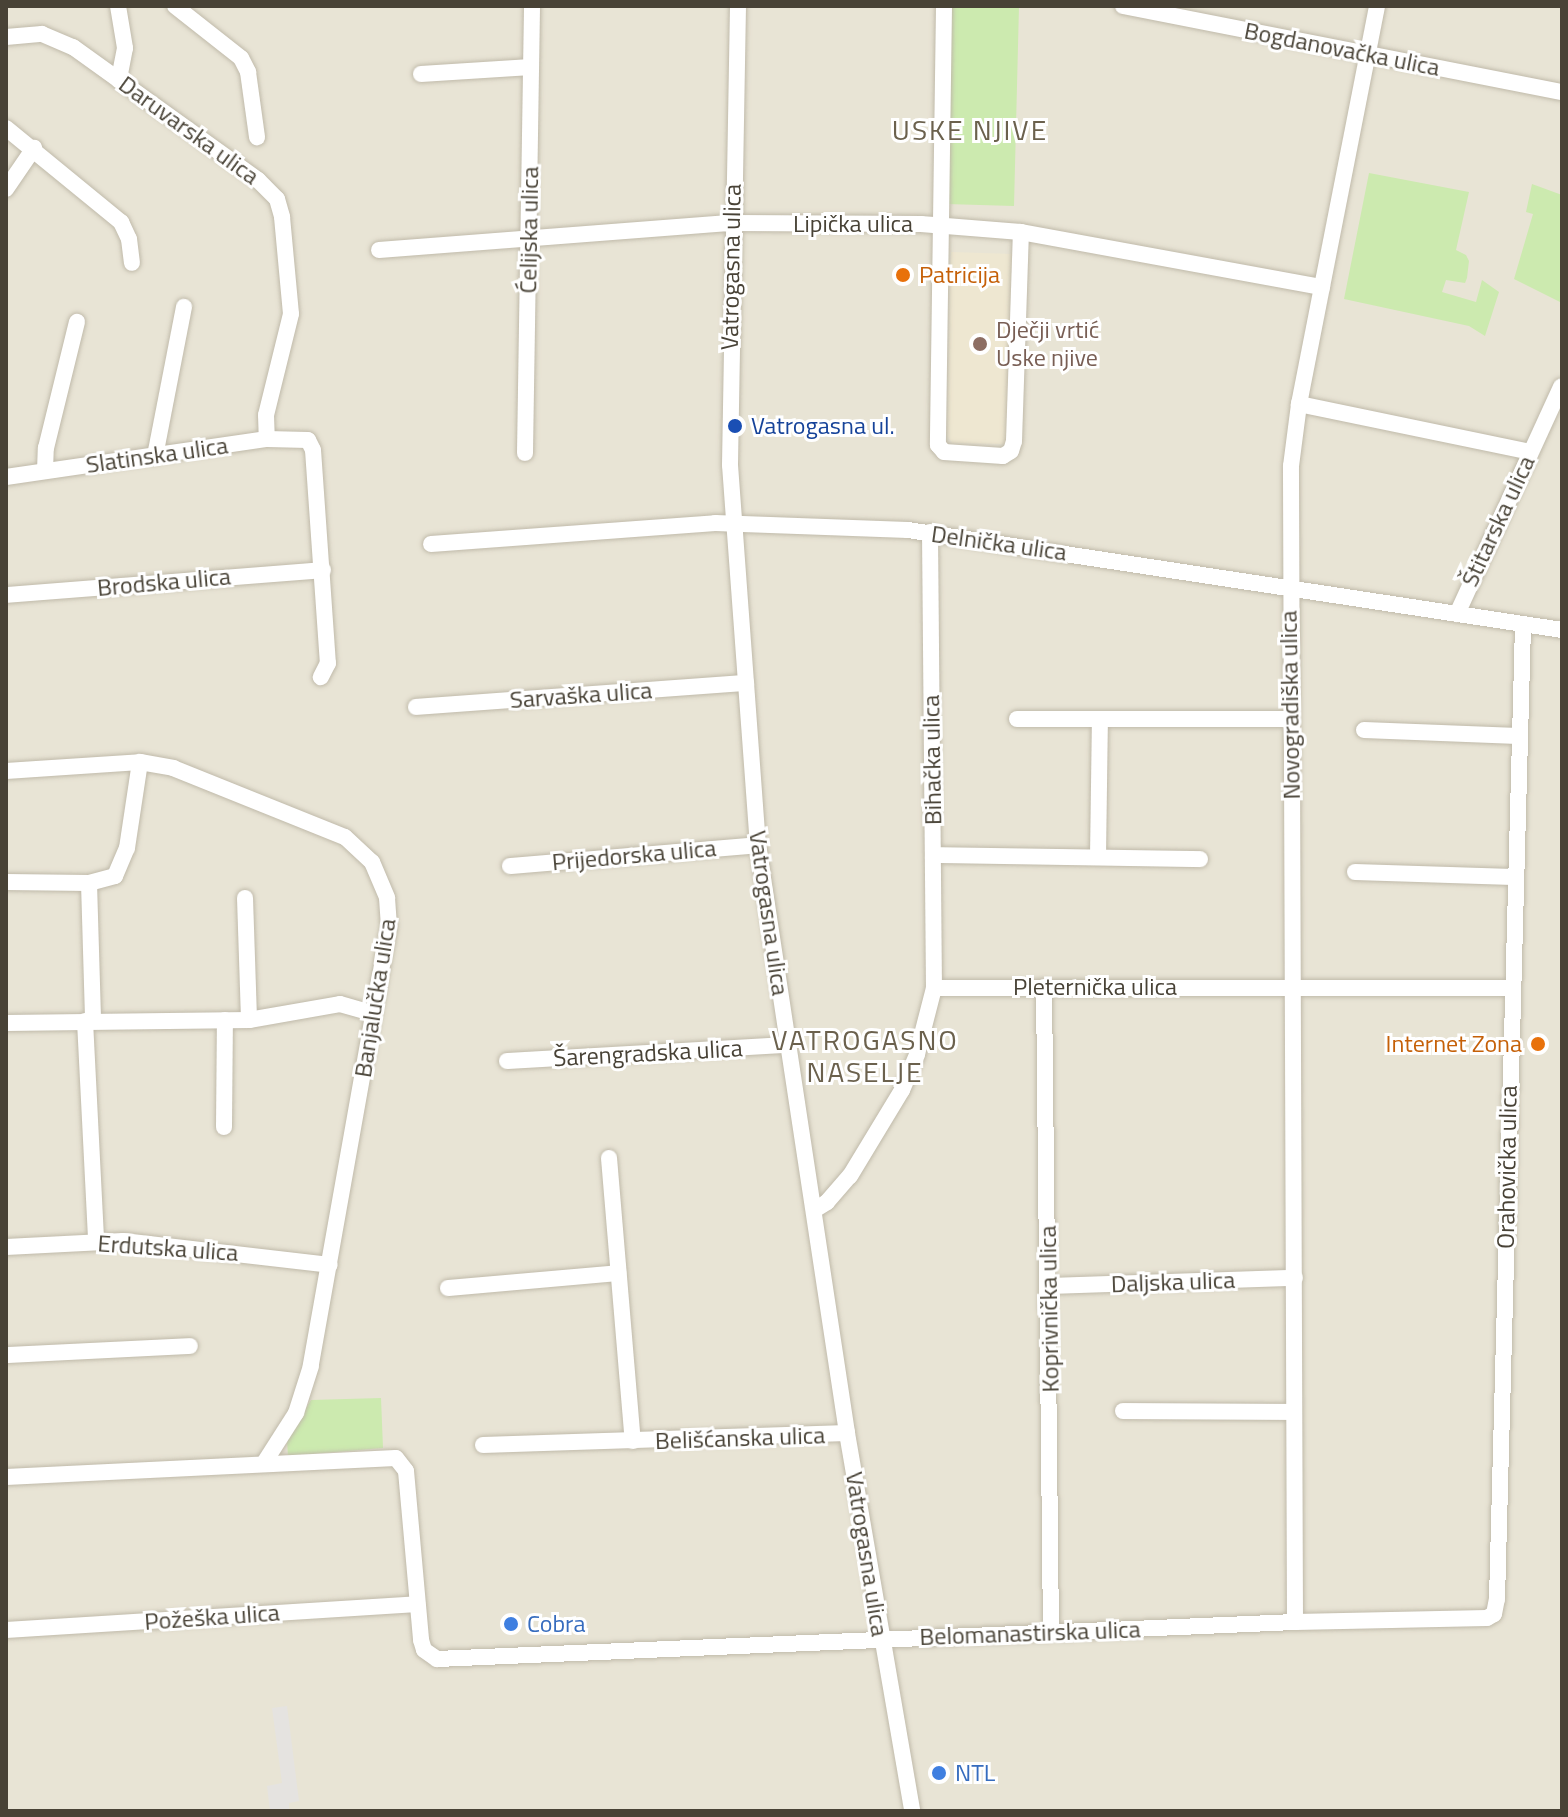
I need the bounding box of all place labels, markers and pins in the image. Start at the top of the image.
place label: Patricija [919,261,1000,289]
marker: Patricija [894,266,912,284]
place label: Dječji vrtić Uske njive [996,316,1099,372]
marker: Dječji vrtić Uske njive [971,335,989,353]
place label: Vatrogasna ul. [751,412,895,440]
marker: Vatrogasna ul. [726,417,744,435]
place label: Internet Zona [1386,1030,1522,1058]
marker: Internet Zona [1529,1035,1547,1053]
place label: Cobra [527,1610,585,1638]
marker: Cobra [502,1615,520,1633]
place label: NTL [955,1759,995,1787]
marker: NTL [930,1764,948,1782]

